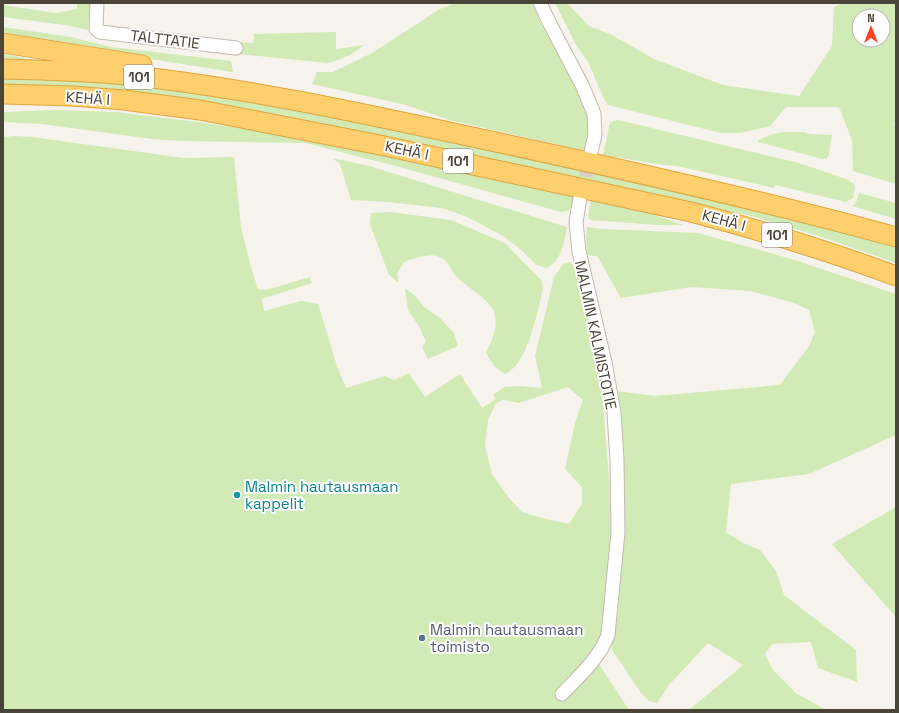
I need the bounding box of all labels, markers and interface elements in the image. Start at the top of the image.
north arrow [851,8,891,48]
text: N [867,11,875,25]
street label: TALTTATIE [129,25,201,53]
road number: 101 [124,65,154,89]
street label: KEHÄ I [65,87,111,109]
street label: KEHÄ I [383,136,431,164]
road number: 101 [443,149,473,173]
street label: KEHÄ I [700,205,748,235]
road number: 101 [762,223,792,247]
street label: MALMIN KALMISTOTIE [571,259,621,411]
place label: Malmin hautausmaan kappelit [245,477,398,513]
marker: Malmin hautausmaan kappelit [232,490,242,500]
place label: Malmin hautausmaan toimisto [430,620,583,656]
marker: Malmin hautausmaan toimisto [417,633,427,643]

